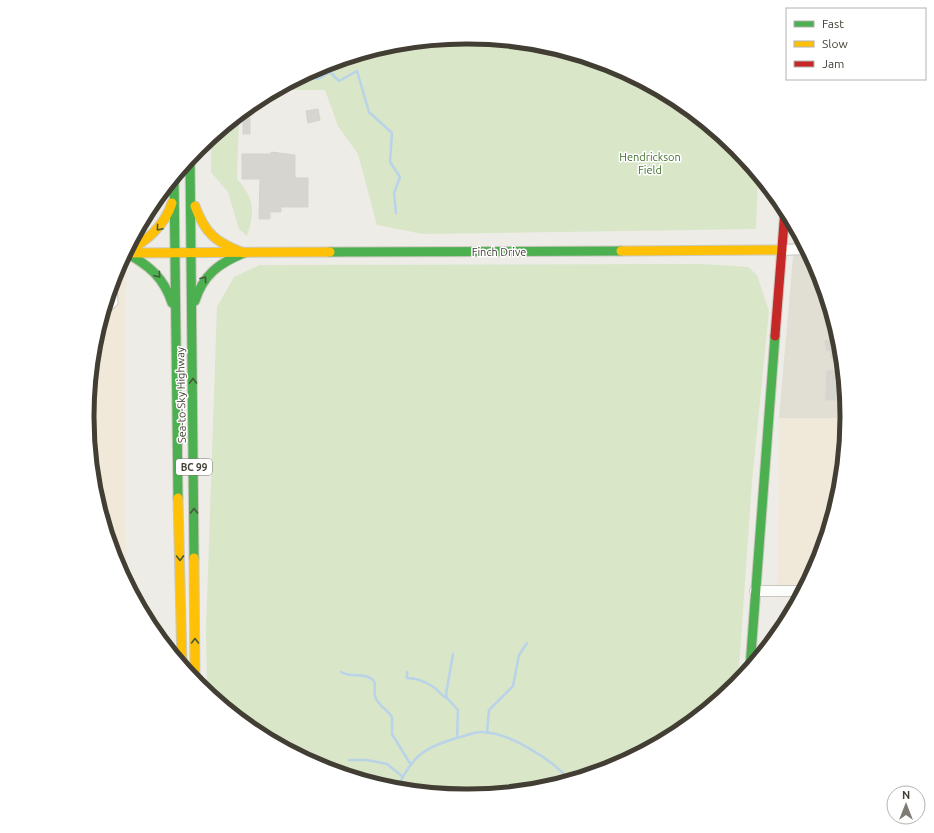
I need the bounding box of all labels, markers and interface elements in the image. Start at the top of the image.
legend [786,8,926,80]
text: Fast [822,17,844,30]
text: Slow [822,37,848,50]
text: Jam [822,57,844,70]
park label: Hendrickson Field [619,151,681,176]
one-way arrow [157,223,164,231]
street label: Finch Drive [472,246,526,258]
one-way arrow [153,270,160,277]
one-way arrow [199,276,206,283]
street label: Sea-to-Sky Highway [174,346,188,443]
one-way arrow [189,378,197,384]
road number: BC 99 [176,459,212,475]
one-way arrow [190,508,199,514]
one-way arrow [176,555,184,561]
one-way arrow [191,638,199,644]
north arrow [886,785,926,825]
text: N [902,789,910,801]

